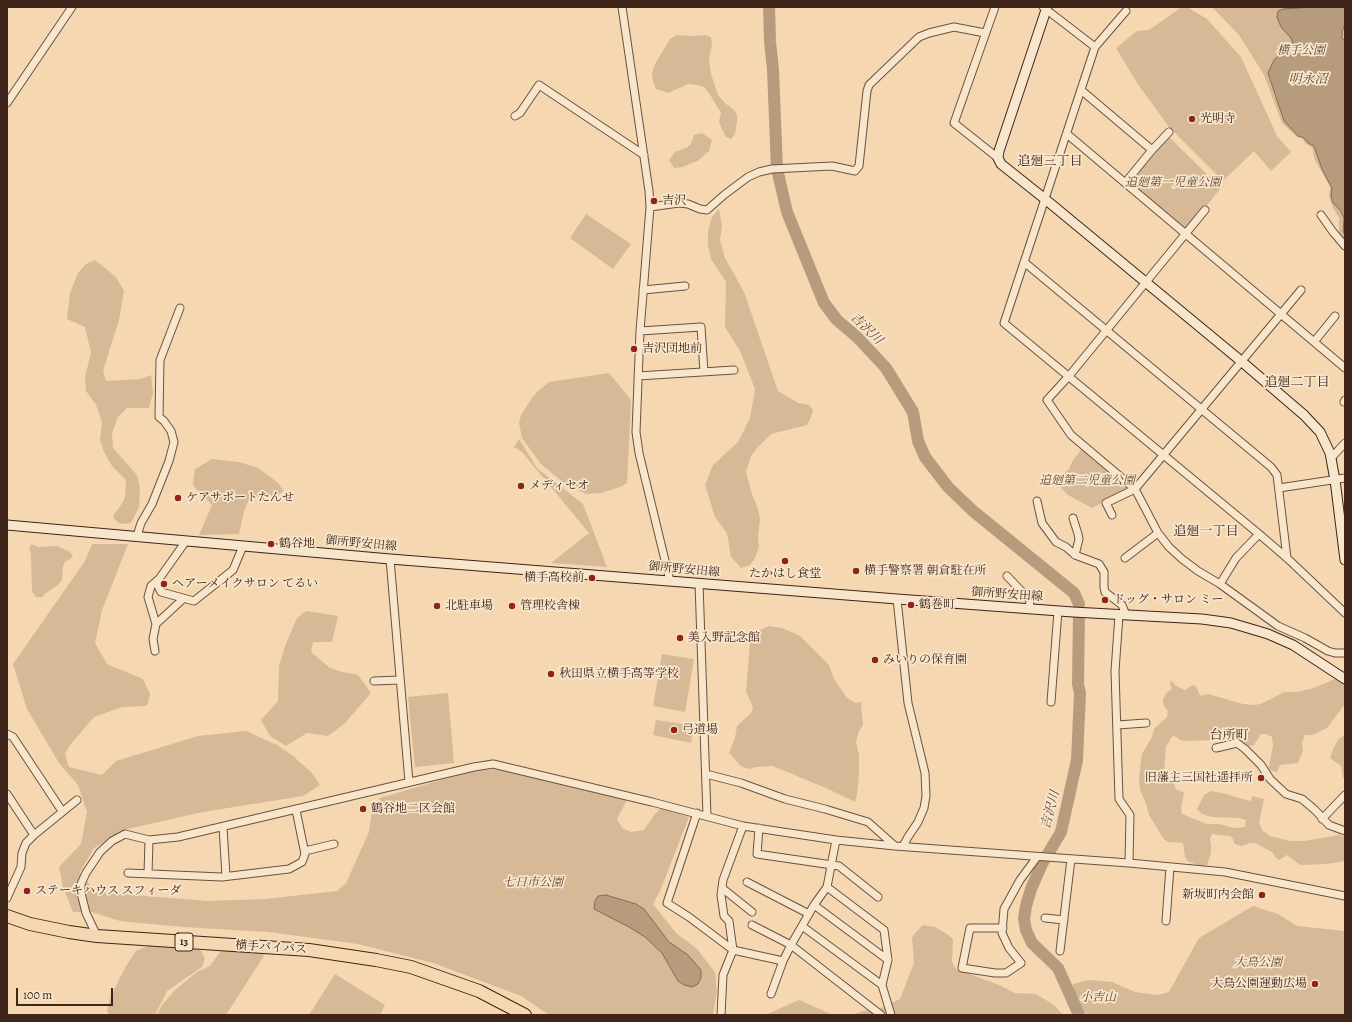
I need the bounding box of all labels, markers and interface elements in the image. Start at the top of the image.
park label: 横手公園 [1277,44,1325,58]
water label: 明永沼 [1289,72,1327,88]
place label: 光明寺 [1200,112,1236,126]
marker: 光明寺 [1187,114,1197,124]
district label: 追廻三丁目 [1018,154,1082,170]
park label: 追廻第一児童公園 [1125,176,1221,190]
place label: 吉沢 [662,194,686,208]
marker: 吉沢 [649,196,659,206]
water label: 吉沢川 [847,310,885,348]
place label: 吉沢団地前 [642,342,702,356]
marker: 吉沢団地前 [629,344,639,354]
district label: 追廻二丁目 [1265,375,1329,391]
park label: 追廻第二児童公園 [1039,474,1135,488]
place label: メディセオ [529,479,589,493]
marker: メディセオ [516,481,526,491]
place label: ケアサポートたんせ [186,491,294,505]
marker: ケアサポートたんせ [173,493,183,503]
district label: 追廻一丁目 [1174,524,1238,540]
street label: 御所野安田線 [325,534,397,554]
place label: 鶴谷地 [279,537,315,551]
marker: 鶴谷地 [266,539,276,549]
marker: たかはし食堂 [780,556,790,566]
street label: 御所野安田線 [648,560,720,580]
place label: 横手警察署 朝倉駐在所 [864,564,986,578]
marker: 横手警察署 朝倉駐在所 [851,566,861,576]
place label: たかはし食堂 [749,567,821,581]
place label: 横手高校前 [524,571,584,585]
marker: 横手高校前 [587,573,597,583]
place label: ヘアーメイクサロン てるい [172,577,318,591]
marker: ヘアーメイクサロン てるい [159,579,169,589]
street label: 御所野安田線 [971,585,1043,605]
place label: ドッグ・サロン ミー [1113,593,1223,607]
marker: ドッグ・サロン ミー [1100,595,1110,605]
place label: 鶴巻町 [919,598,955,612]
place label: 北駐車場 [445,599,493,613]
place label: 管理校舎棟 [520,599,580,613]
marker: 鶴巻町 [906,600,916,610]
marker: 北駐車場 [432,601,442,611]
marker: 管理校舎棟 [507,601,517,611]
place label: 美入野記念館 [688,631,760,645]
marker: 美入野記念館 [675,633,685,643]
place label: みいりの保育園 [883,653,967,667]
marker: みいりの保育園 [870,655,880,665]
place label: 秋田県立横手高等学校 [559,667,679,681]
marker: 秋田県立横手高等学校 [546,669,556,679]
place label: 弓道場 [682,723,718,737]
marker: 弓道場 [669,725,679,735]
district label: 台所町 [1210,728,1248,744]
place label: 旧藩主三国社遥拝所 [1145,771,1253,785]
marker: 旧藩主三国社遥拝所 [1256,773,1266,783]
water label: 吉沢川 [1038,789,1064,831]
place label: 鶴谷地二区会館 [371,802,455,816]
marker: 鶴谷地二区会館 [358,804,368,814]
park label: 七日市公園 [503,876,563,890]
place label: ステーキハウス スフィーダ [35,884,181,898]
marker: ステーキハウス スフィーダ [22,886,32,896]
place label: 新坂町内会館 [1182,888,1254,902]
marker: 新坂町内会館 [1257,890,1267,900]
road number: 13 [175,933,193,951]
street label: 横手バイパス [235,938,307,958]
park label: 大鳥公園 [1234,956,1282,970]
place label: 大鳥公園運動広場 [1211,977,1307,991]
marker: 大鳥公園運動広場 [1310,979,1320,989]
scale bar [18,980,115,1006]
text: 100 m [23,987,52,1003]
park label: 小吉山 [1080,991,1116,1005]

